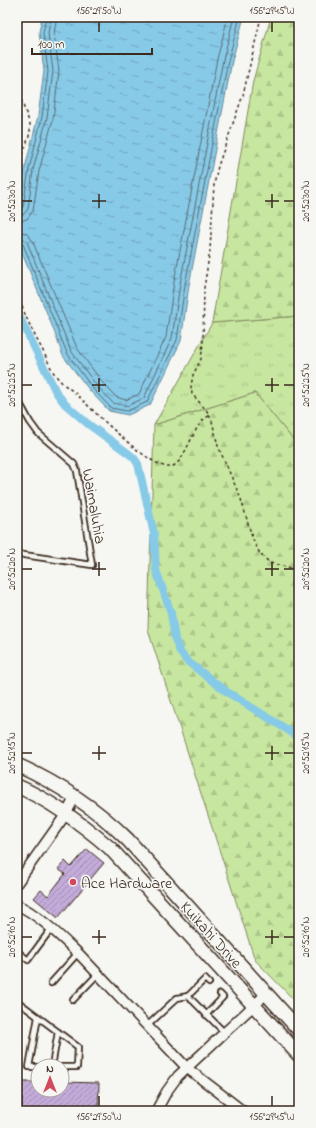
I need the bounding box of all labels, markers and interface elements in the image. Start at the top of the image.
text: 156°29'50"W [76,4,122,19]
text: 156°29'45"W [250,4,295,19]
scale bar [32,30,152,56]
text: 100 m [38,36,65,54]
text: 20°52'30"N [5,180,20,222]
text: 20°52'30"N [299,180,314,222]
text: 20°52'25"N [5,363,20,407]
text: 20°52'25"N [299,363,314,407]
street label: Waimaluhia [75,467,111,546]
text: 20°52'20"N [5,548,20,590]
text: 20°52'20"N [299,548,314,590]
text: 20°52'15"N [5,732,20,774]
text: 20°52'15"N [299,732,314,774]
place label: Ace Hardware [81,872,173,896]
marker: Ace Hardware [68,877,78,887]
street label: Kuikahi Drive [174,896,248,975]
text: 20°52'10"N [5,917,20,957]
text: 20°52'10"N [299,917,314,957]
north arrow [30,1058,70,1098]
text: N [46,1061,54,1077]
text: 156°29'50"W [76,1110,122,1125]
text: 156°29'45"W [250,1110,295,1125]

